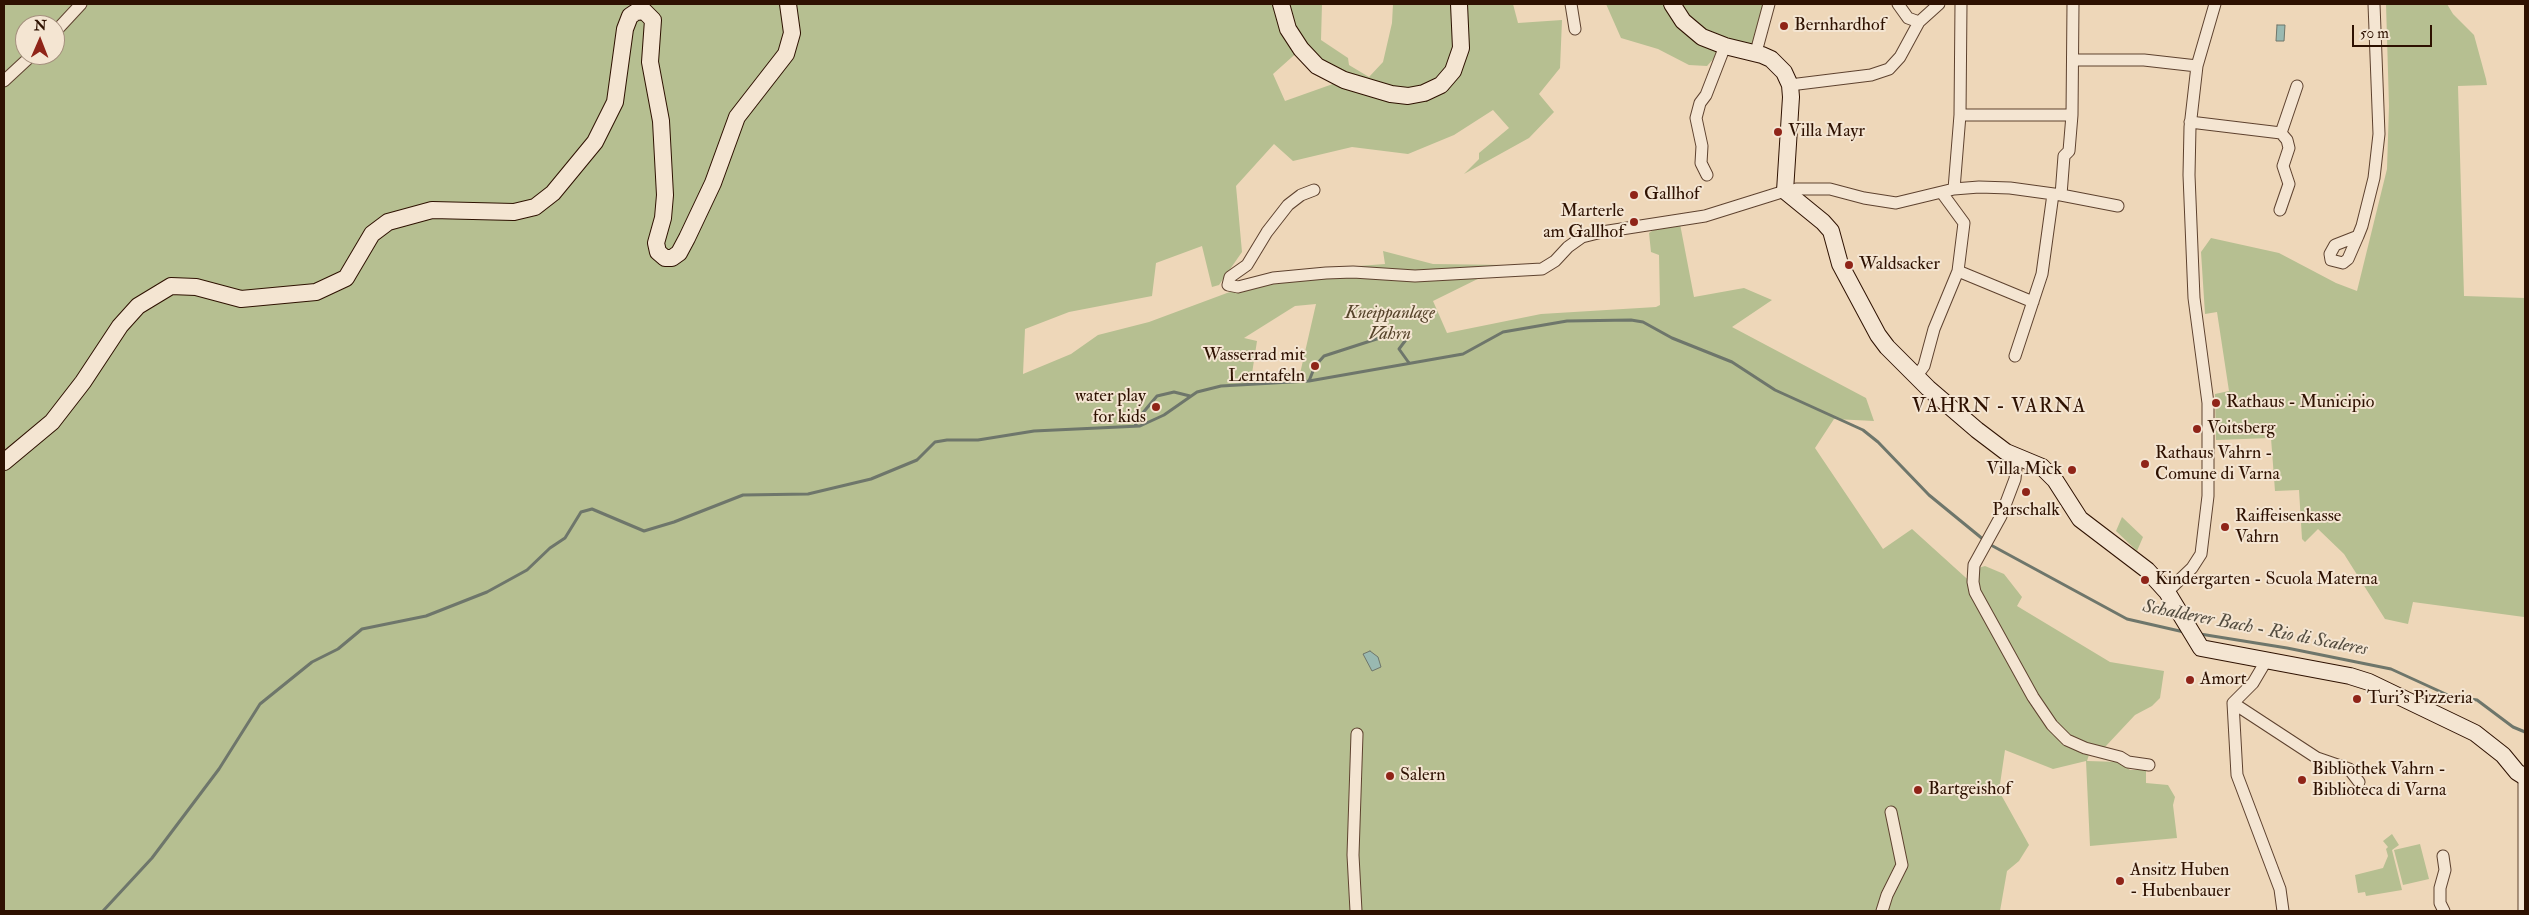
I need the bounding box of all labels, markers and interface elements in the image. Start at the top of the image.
north arrow [15,15,65,65]
place label: Bernhardhof [1794,15,1886,37]
scale bar [2354,15,2434,47]
text: N [34,17,47,34]
marker: Bernhardhof [1778,20,1790,32]
text: 50 m [2360,24,2389,43]
place label: Villa Mayr [1788,121,1865,143]
marker: Villa Mayr [1772,126,1784,138]
place label: Gallhof [1644,184,1700,206]
marker: Gallhof [1628,189,1640,201]
place label: Marterle am Gallhof [1543,201,1624,243]
marker: Marterle am Gallhof [1628,216,1640,228]
place label: Waldsacker [1859,254,1940,276]
marker: Waldsacker [1843,259,1855,271]
park label: Kneippanlage Vahrn [1345,303,1435,346]
place label: Wasserrad mit Lerntafeln [1203,345,1305,388]
marker: Wasserrad mit Lerntafeln [1309,360,1321,372]
place label: water play for kids [1075,386,1146,428]
place label: Rathaus - Municipio [2226,392,2374,414]
district label: VAHRN - VARNA [1910,396,2088,420]
marker: Rathaus - Municipio [2210,397,2222,409]
marker: water play for kids [1150,401,1162,413]
place label: Voitsberg [2207,418,2275,440]
marker: Voitsberg [2191,423,2203,435]
place label: Rathaus Vahrn - Comune di Varna [2155,443,2280,486]
marker: Rathaus Vahrn - Comune di Varna [2139,458,2151,470]
place label: Villa Mick [1986,459,2062,481]
marker: Villa Mick [2066,464,2078,476]
marker: Parschalk [2020,486,2032,498]
place label: Parschalk [1992,500,2060,522]
place label: Raiffeisenkasse Vahrn [2235,506,2341,548]
marker: Raiffeisenkasse Vahrn [2219,521,2231,533]
place label: Kindergarten - Scuola Materna [2155,569,2378,591]
marker: Kindergarten - Scuola Materna [2139,574,2151,586]
water label: Schalderer Bach - Rio di Scaleres [2141,596,2369,662]
place label: Amort [2200,669,2247,691]
marker: Amort [2184,674,2196,686]
place label: Turi's Pizzeria [2367,688,2473,710]
marker: Turi's Pizzeria [2351,693,2363,705]
place label: Bibliothek Vahrn - Biblioteca di Varna [2312,759,2446,802]
place label: Salern [1400,765,1445,787]
marker: Salern [1384,770,1396,782]
marker: Bibliothek Vahrn - Biblioteca di Varna [2296,774,2308,786]
place label: Bartgeishof [1928,779,2011,801]
marker: Bartgeishof [1912,784,1924,796]
place label: Ansitz Huben - Hubenbauer [2130,860,2231,902]
marker: Ansitz Huben - Hubenbauer [2114,875,2126,887]

